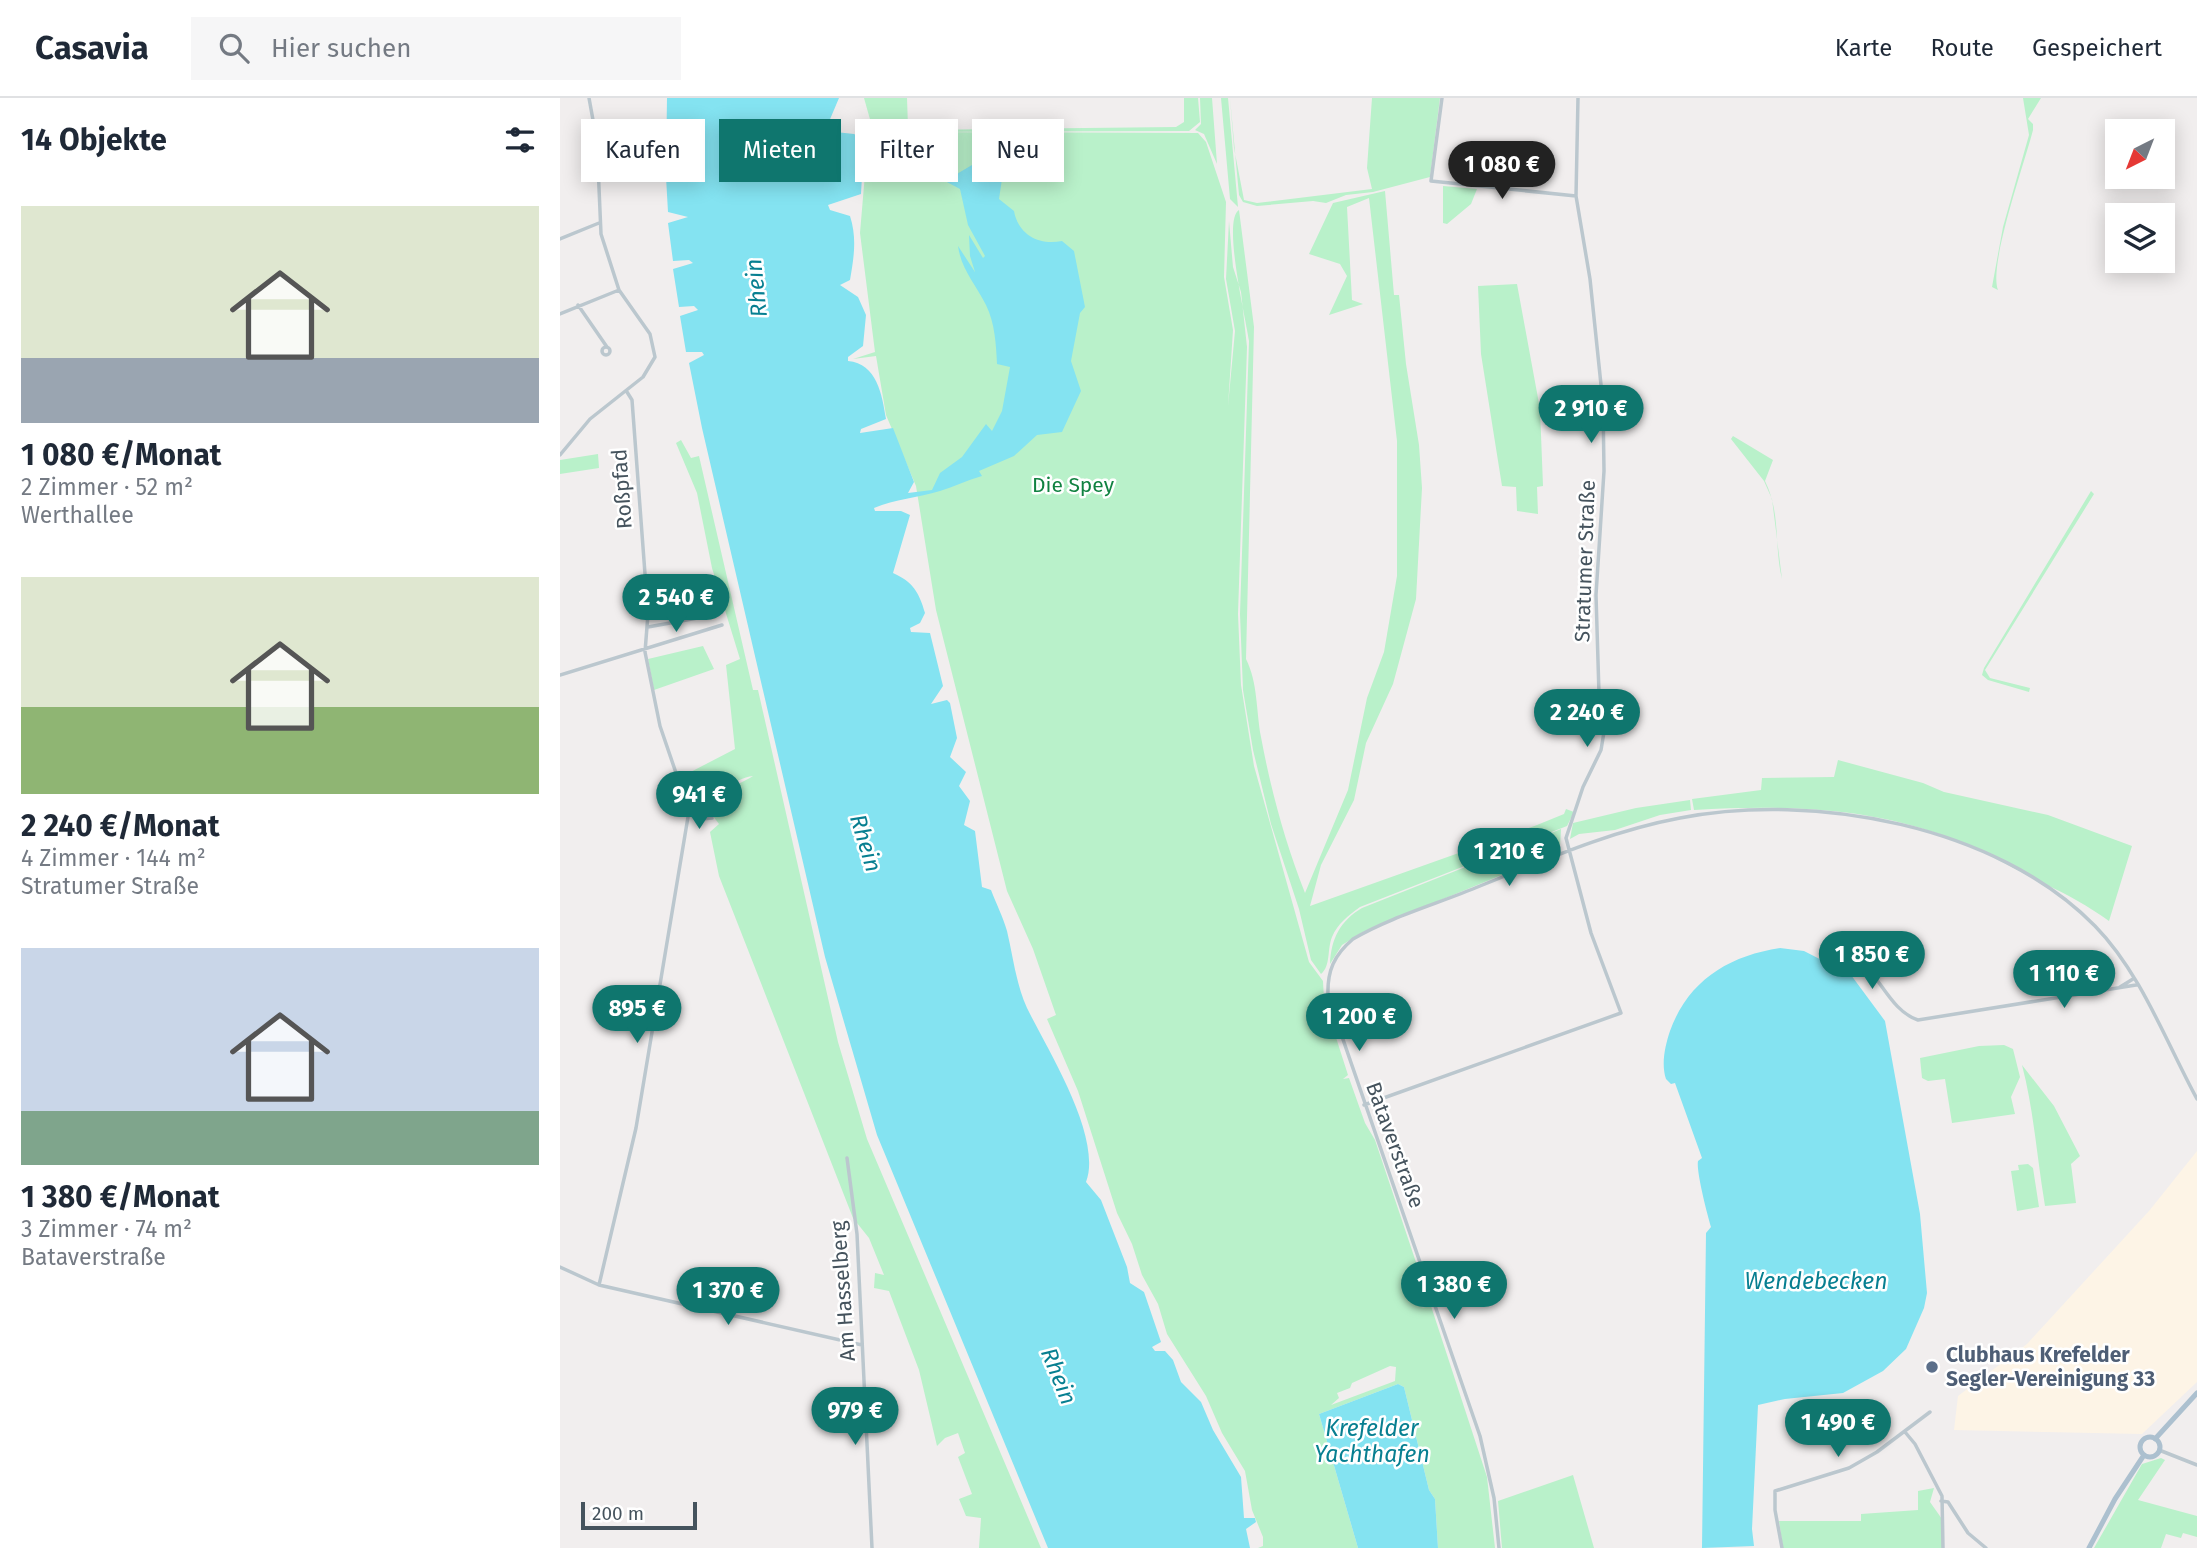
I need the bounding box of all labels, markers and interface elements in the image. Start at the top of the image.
search box [191,17,681,80]
text: Casavia [35,28,149,68]
icon: search [215,29,253,67]
text: Hier suchen [271,33,411,64]
text: Karte [1835,34,1892,62]
text: Route [1930,34,1994,62]
text: Gespeichert [2032,34,2162,62]
chip: Kaufen [581,119,705,182]
chip: Mieten [719,119,841,182]
chip: Filter [855,119,958,182]
chip: Neu [972,119,1064,182]
north arrow [2105,119,2175,189]
map controls [2105,119,2175,273]
icon: filters [501,121,539,159]
text: 14 Objekte [21,122,167,158]
pin: 1 080 € [1437,141,1567,201]
text: 1 080 € [1464,150,1540,178]
button: layers [2105,203,2175,273]
icon: home [217,252,343,378]
water label: Rhein [739,257,773,319]
pin: 2 910 € [1526,386,1656,445]
text: 2 910 € [1555,394,1627,422]
text: 1 080 €/Monat [21,437,221,473]
street label: Roßpfad [606,448,638,530]
park label: Die Spey [1032,472,1115,498]
text: 2 Zimmer · 52 m² [21,473,193,501]
street label: Stratumer Straße [1569,479,1601,643]
text: Werthallee [21,501,134,529]
pin: 2 540 € [611,574,741,634]
text: 2 540 € [638,583,714,611]
icon: home [217,623,343,749]
pin: 2 240 € [1522,690,1652,749]
text: 2 240 € [1550,698,1624,726]
pin: 941 € [650,772,748,831]
text: 941 € [672,780,726,808]
text: 2 240 €/Monat [21,808,220,844]
water label: Rhein [844,811,888,875]
pin: 1 210 € [1444,828,1574,888]
text: 1 210 € [1474,837,1544,865]
text: 4 Zimmer · 144 m² [21,844,206,872]
text: Stratumer Straße [21,872,199,900]
pin: 1 850 € [1807,932,1937,991]
text: 1 850 € [1835,940,1909,968]
pin: 1 110 € [1999,950,2129,1010]
text: 1 110 € [2029,959,2099,987]
pin: 895 € [588,986,686,1045]
pin: 1 200 € [1294,993,1424,1053]
icon: home [217,994,343,1120]
text: 895 € [608,994,666,1022]
text: 1 200 € [1322,1002,1396,1030]
street label: Bataverstraße [1360,1078,1430,1212]
text: 1 380 €/Monat [21,1179,219,1215]
text: 3 Zimmer · 74 m² [21,1215,192,1243]
street label: Am Hasselberg [825,1220,861,1362]
text: Bataverstraße [21,1243,166,1271]
pin: 1 380 € [1389,1262,1519,1321]
water label: Wendebecken [1745,1267,1887,1295]
pin: 1 370 € [663,1268,793,1327]
text: 1 380 € [1417,1270,1491,1298]
text: 1 370 € [693,1276,763,1304]
place label: Clubhaus Krefelder Segler-Vereinigung 33 [1946,1342,2155,1392]
water label: Rhein [1035,1343,1083,1409]
marker: Clubhaus Krefelder Segler-Vereinigung 33 [1924,1359,1940,1375]
pin: 979 € [806,1388,904,1447]
text: 979 € [828,1396,883,1424]
pin: 1 490 € [1773,1400,1903,1459]
text: 1 490 € [1801,1408,1875,1436]
water label: Krefelder Yachthafen [1314,1414,1430,1468]
scale bar [581,1499,696,1531]
text: 200 m [592,1502,644,1525]

